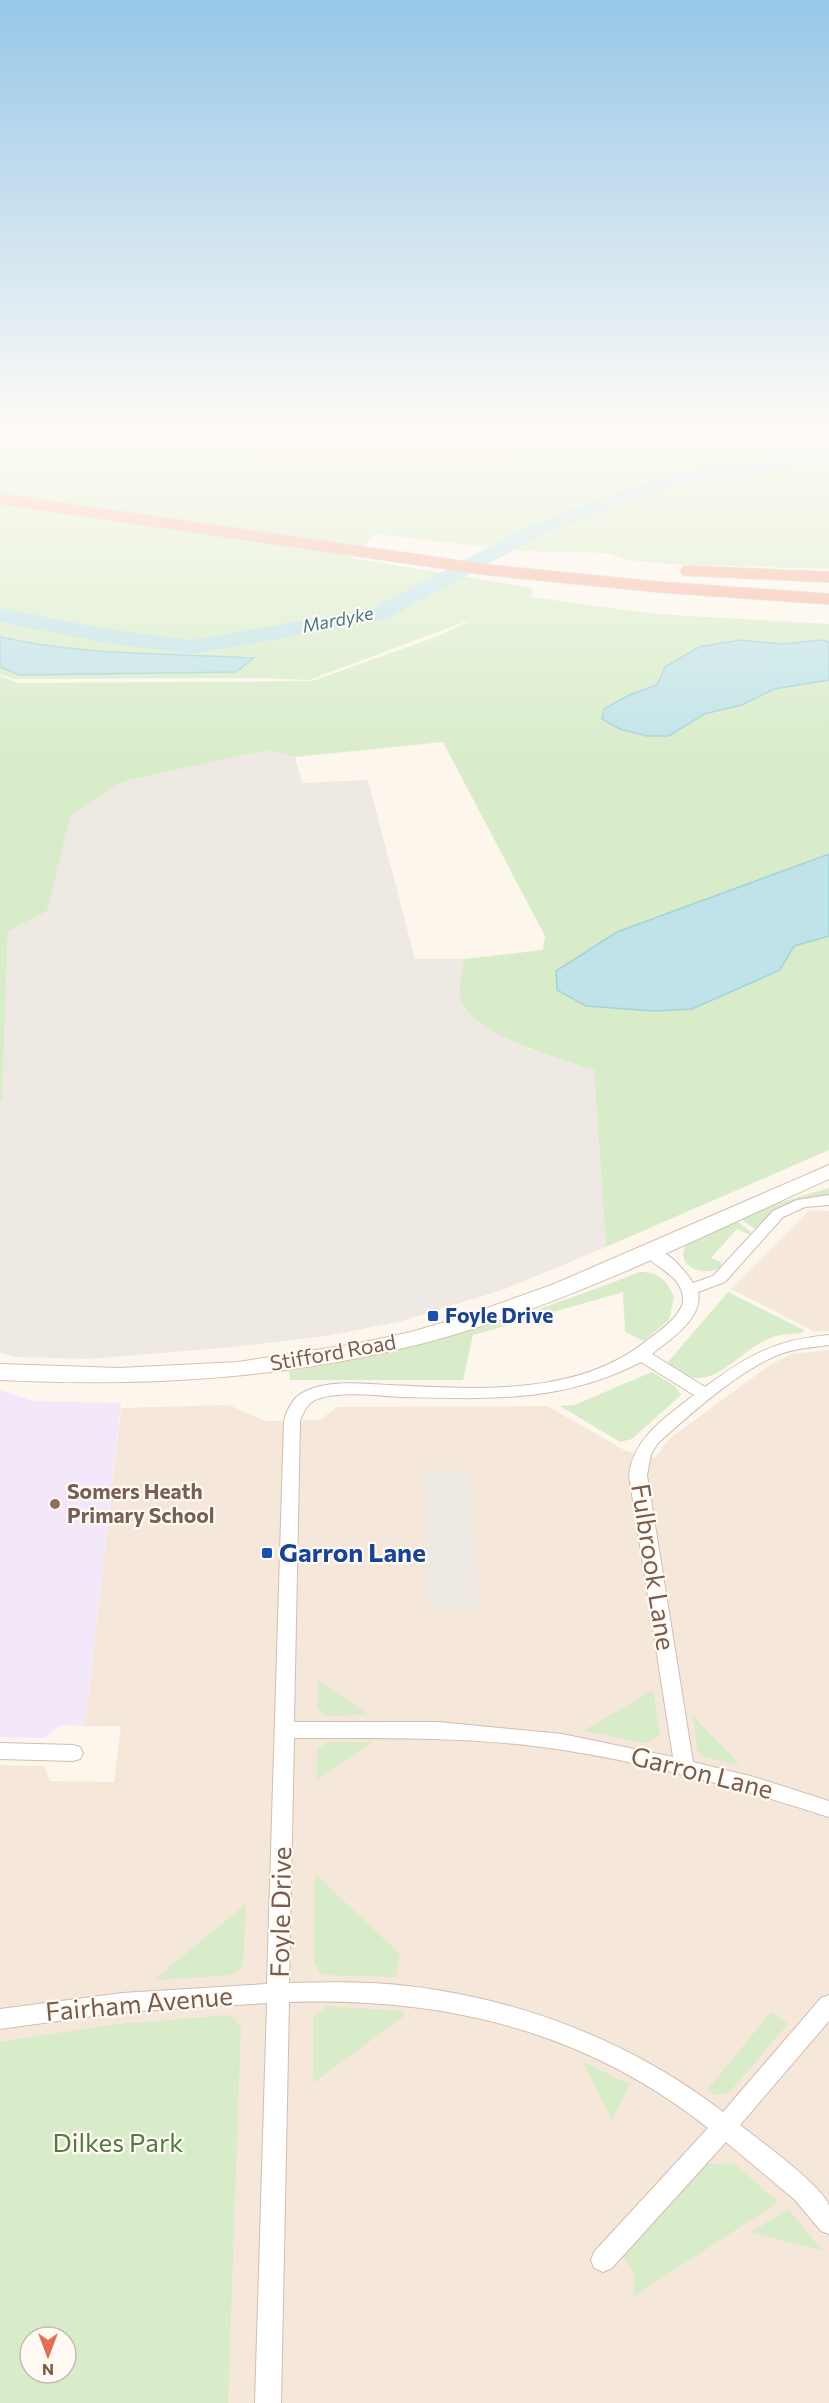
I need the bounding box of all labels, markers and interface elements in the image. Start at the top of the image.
water label: Mardyke [300,601,376,637]
place label: Foyle Drive [445,1302,553,1327]
marker: Foyle Drive [426,1309,440,1323]
street label: Stifford Road [268,1328,398,1375]
place label: Somers Heath Primary School [67,1478,214,1527]
street label: Fulbrook Lane [626,1481,683,1652]
marker: Somers Heath Primary School [48,1497,62,1511]
place label: Garron Lane [279,1536,426,1567]
marker: Garron Lane [260,1546,274,1560]
street label: Garron Lane [628,1739,777,1804]
street label: Foyle Drive [263,1846,296,1978]
street label: Fairham Avenue [44,1979,234,2026]
park label: Dilkes Park [53,2126,183,2157]
north arrow [18,2325,78,2385]
text: N [42,2361,54,2380]

